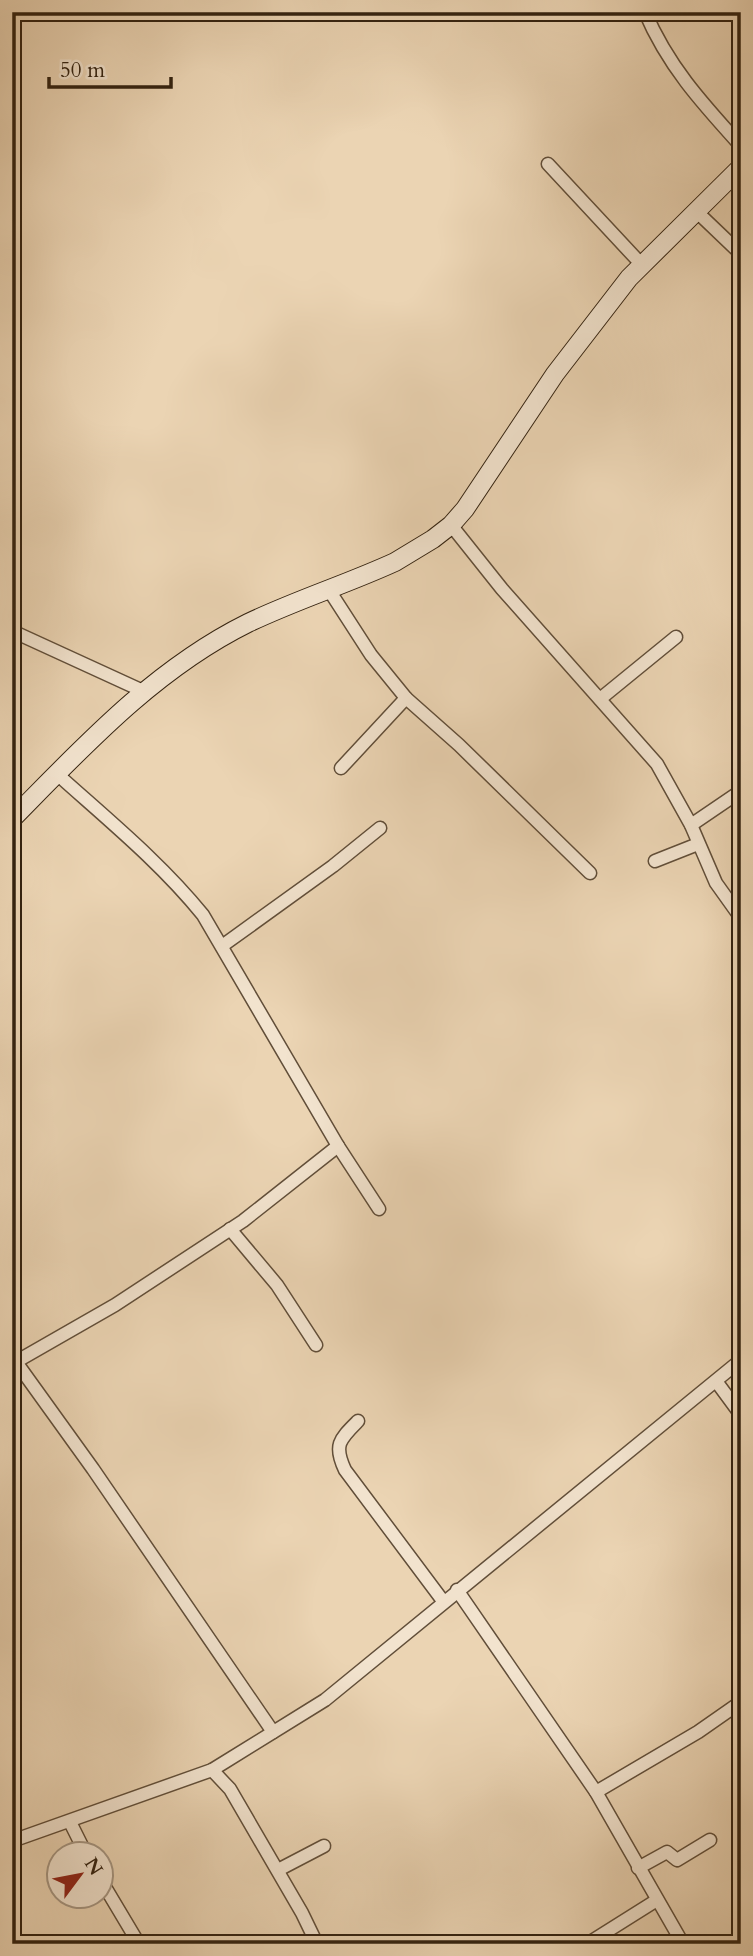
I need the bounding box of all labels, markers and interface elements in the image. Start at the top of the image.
scale bar [49,46,172,90]
text: 50 m [60,56,105,85]
north arrow [46,1840,116,1910]
text: N [78,1853,109,1881]

